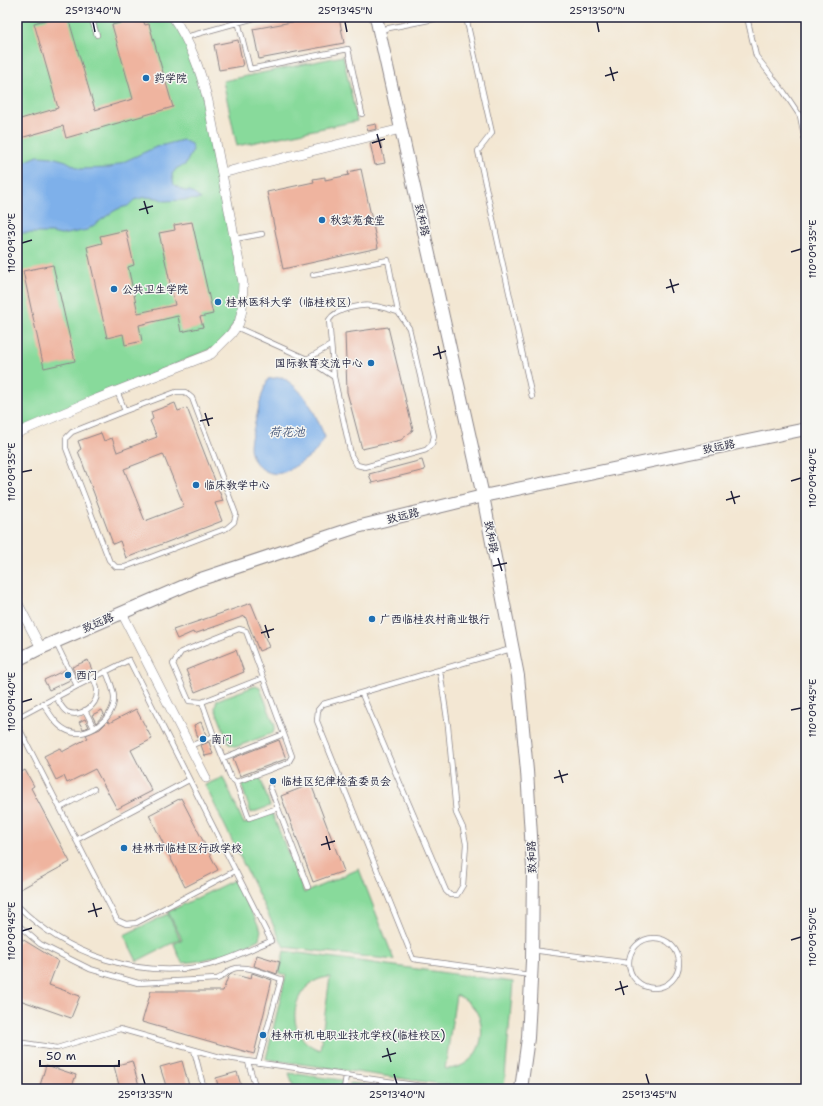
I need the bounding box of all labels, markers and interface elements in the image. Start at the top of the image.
text: 25°13'40"N [65,4,121,17]
text: 25°13'45"N [317,4,373,17]
text: 25°13'50"N [569,4,625,17]
place label: 药学院 [154,71,187,86]
marker: 药学院 [141,73,151,83]
street label: 致和路 [411,202,433,238]
text: 110°09'30"E [5,213,18,273]
place label: 秋实苑食堂 [330,213,385,228]
marker: 秋实苑食堂 [317,215,327,225]
text: 110°09'35"E [806,220,819,278]
place label: 公共卫生学院 [122,282,188,297]
marker: 公共卫生学院 [109,284,119,294]
place label: 桂林医科大学（临桂校区） [226,295,358,310]
marker: 桂林医科大学（临桂校区） [213,297,223,307]
place label: 国际教育交流中心 [275,356,363,371]
marker: 国际教育交流中心 [366,358,376,368]
water label: 荷花池 [269,424,306,440]
street label: 致远路 [701,436,737,458]
text: 110°09'35"E [5,443,18,501]
text: 110°09'40"E [806,448,819,508]
place label: 临床教学中心 [204,478,270,493]
marker: 临床教学中心 [191,480,201,490]
street label: 致远路 [385,505,421,527]
street label: 致和路 [480,519,502,555]
street label: 致远路 [80,610,116,636]
place label: 广西临桂农村商业银行 [380,612,490,627]
marker: 广西临桂农村商业银行 [367,614,377,624]
place label: 西门 [76,668,98,683]
marker: 西门 [63,670,73,680]
text: 110°09'40"E [5,672,18,732]
text: 110°09'45"E [806,679,819,737]
place label: 南门 [211,732,233,747]
marker: 南门 [198,734,208,744]
place label: 临桂区纪律检查委员会 [281,774,391,789]
marker: 临桂区纪律检查委员会 [268,776,278,786]
street label: 致和路 [524,840,540,874]
place label: 桂林市临桂区行政学校 [132,841,242,856]
marker: 桂林市临桂区行政学校 [119,843,129,853]
text: 110°09'45"E [5,902,18,960]
text: 110°09'50"E [806,907,819,967]
place label: 桂林市机电职业技术学校(临桂校区) [271,1028,445,1043]
marker: 桂林市机电职业技术学校(临桂校区) [258,1030,268,1040]
scale bar [40,1042,119,1068]
text: 50 m [46,1048,76,1064]
text: 25°13'35"N [117,1088,173,1101]
text: 25°13'40"N [369,1088,425,1101]
text: 25°13'45"N [621,1088,677,1101]

